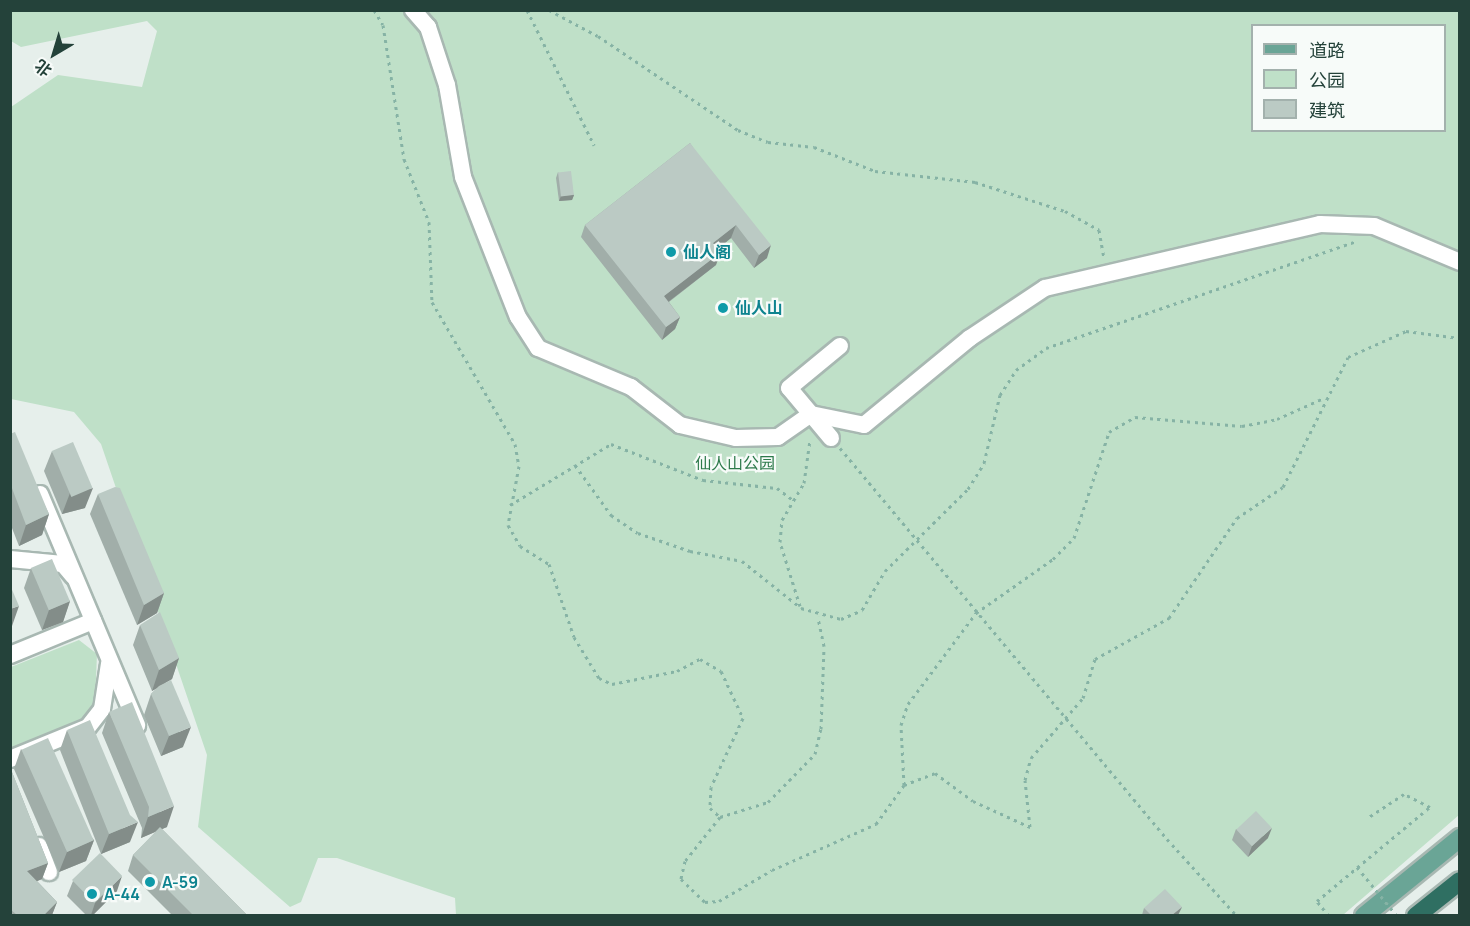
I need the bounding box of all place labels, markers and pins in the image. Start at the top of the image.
place label: 仙人阁 [683,242,731,262]
marker: 仙人阁 [664,245,678,259]
place label: 仙人山 [735,298,783,318]
marker: 仙人山 [716,301,730,315]
place label: A-59 [162,872,198,892]
marker: A-59 [143,875,157,889]
place label: A-44 [104,884,140,904]
marker: A-44 [85,887,99,901]

